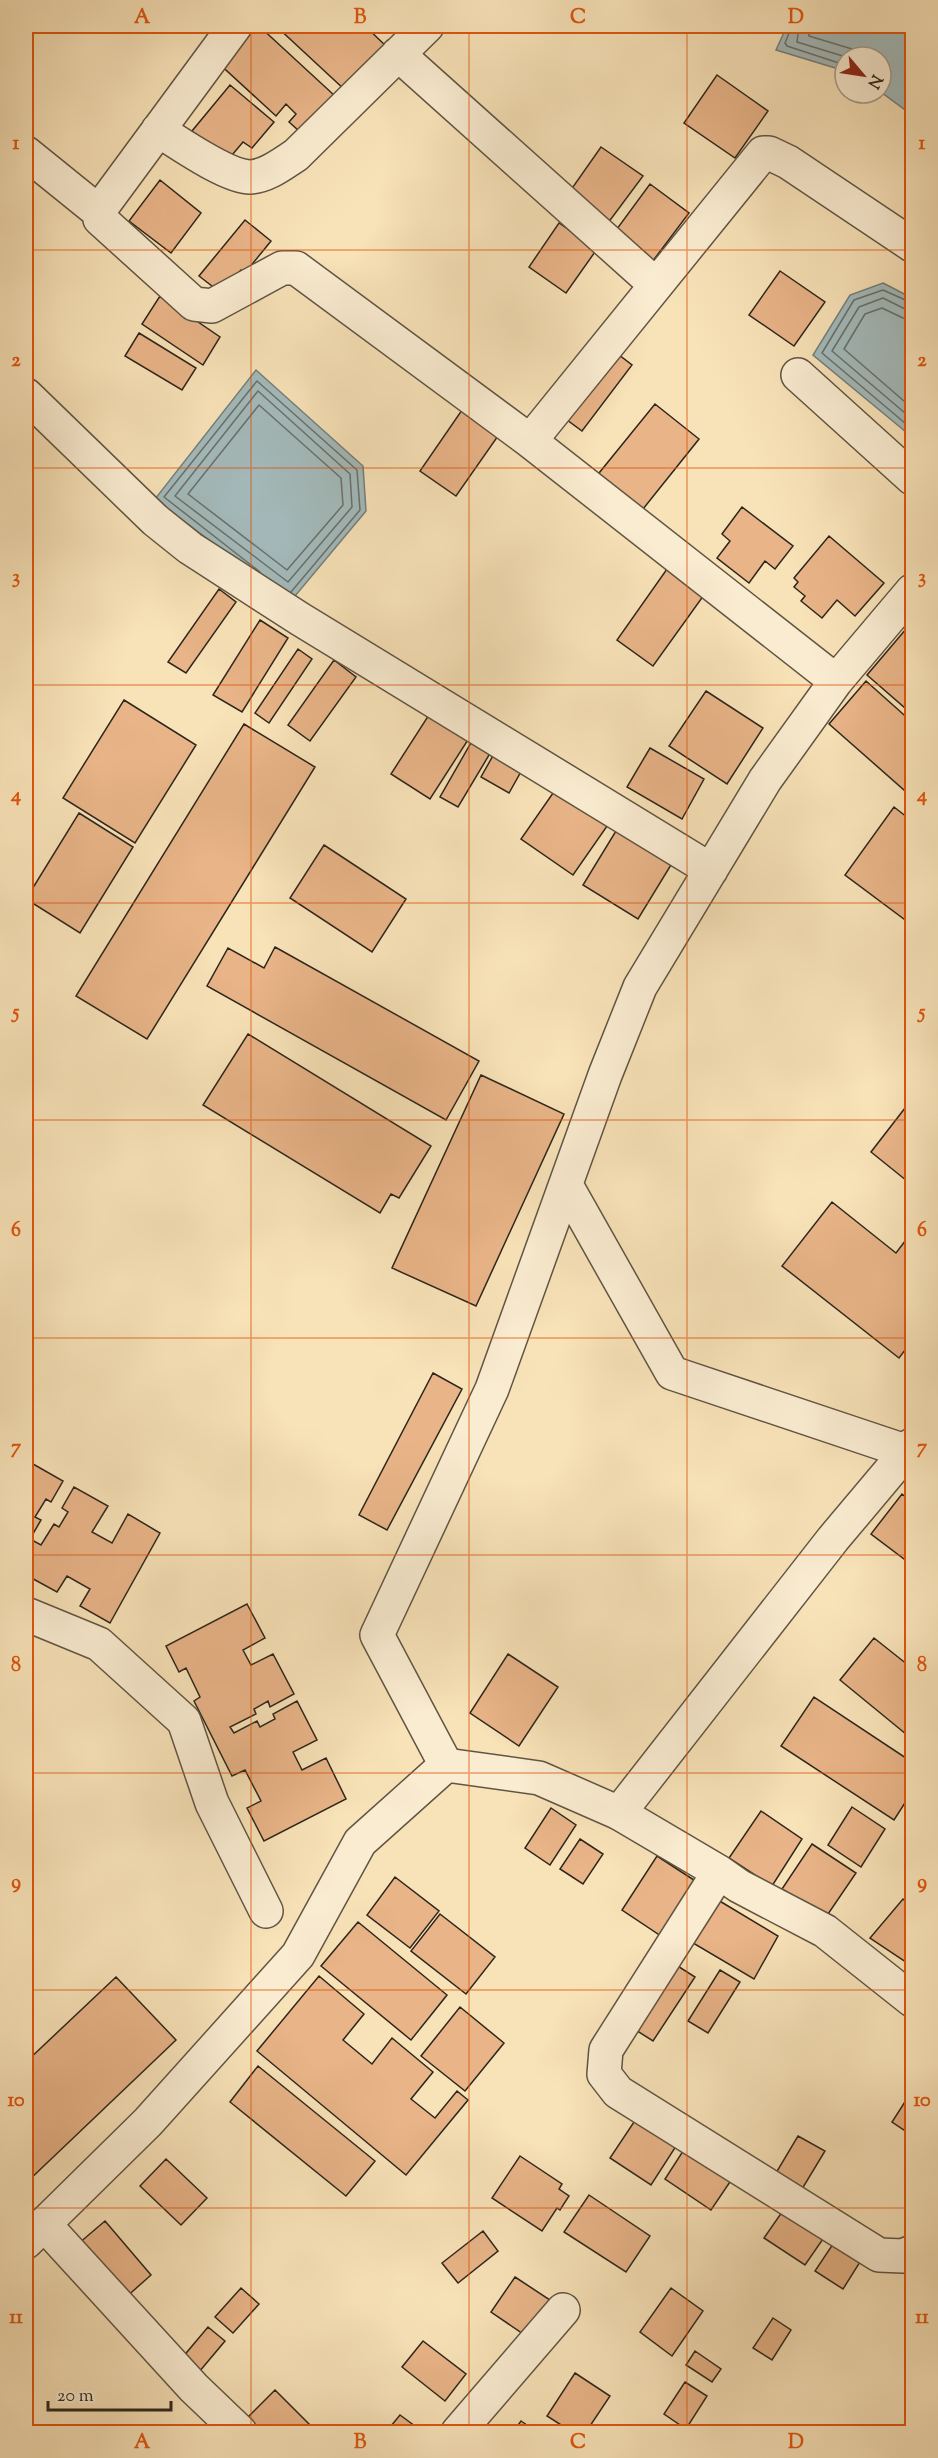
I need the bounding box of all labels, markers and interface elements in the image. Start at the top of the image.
text: A [134,4,151,33]
text: B [354,4,367,33]
text: C [570,4,586,33]
text: D [788,4,804,33]
north arrow [833,45,893,105]
text: N [861,70,887,92]
text: 1 [13,130,20,159]
text: 1 [919,130,926,159]
text: 2 [11,347,21,376]
text: 2 [917,347,927,376]
text: 3 [12,564,20,593]
text: 3 [918,564,926,593]
text: 4 [10,782,21,811]
text: 4 [916,782,927,811]
text: 5 [11,999,20,1028]
text: 5 [917,999,926,1028]
text: 6 [11,1217,21,1246]
text: 6 [917,1217,927,1246]
text: 7 [11,1434,22,1463]
text: 7 [917,1434,928,1463]
text: 8 [11,1652,21,1681]
text: 8 [917,1652,927,1681]
text: 9 [11,1869,21,1898]
text: 9 [917,1869,927,1898]
text: 10 [7,2087,25,2116]
text: 10 [913,2087,931,2116]
text: 11 [9,2304,23,2333]
text: 11 [915,2304,929,2333]
scale bar [48,2374,171,2412]
text: 20 m [57,2384,94,2410]
text: A [134,2429,151,2458]
text: B [354,2429,367,2458]
text: C [570,2429,586,2458]
text: D [788,2429,804,2458]

